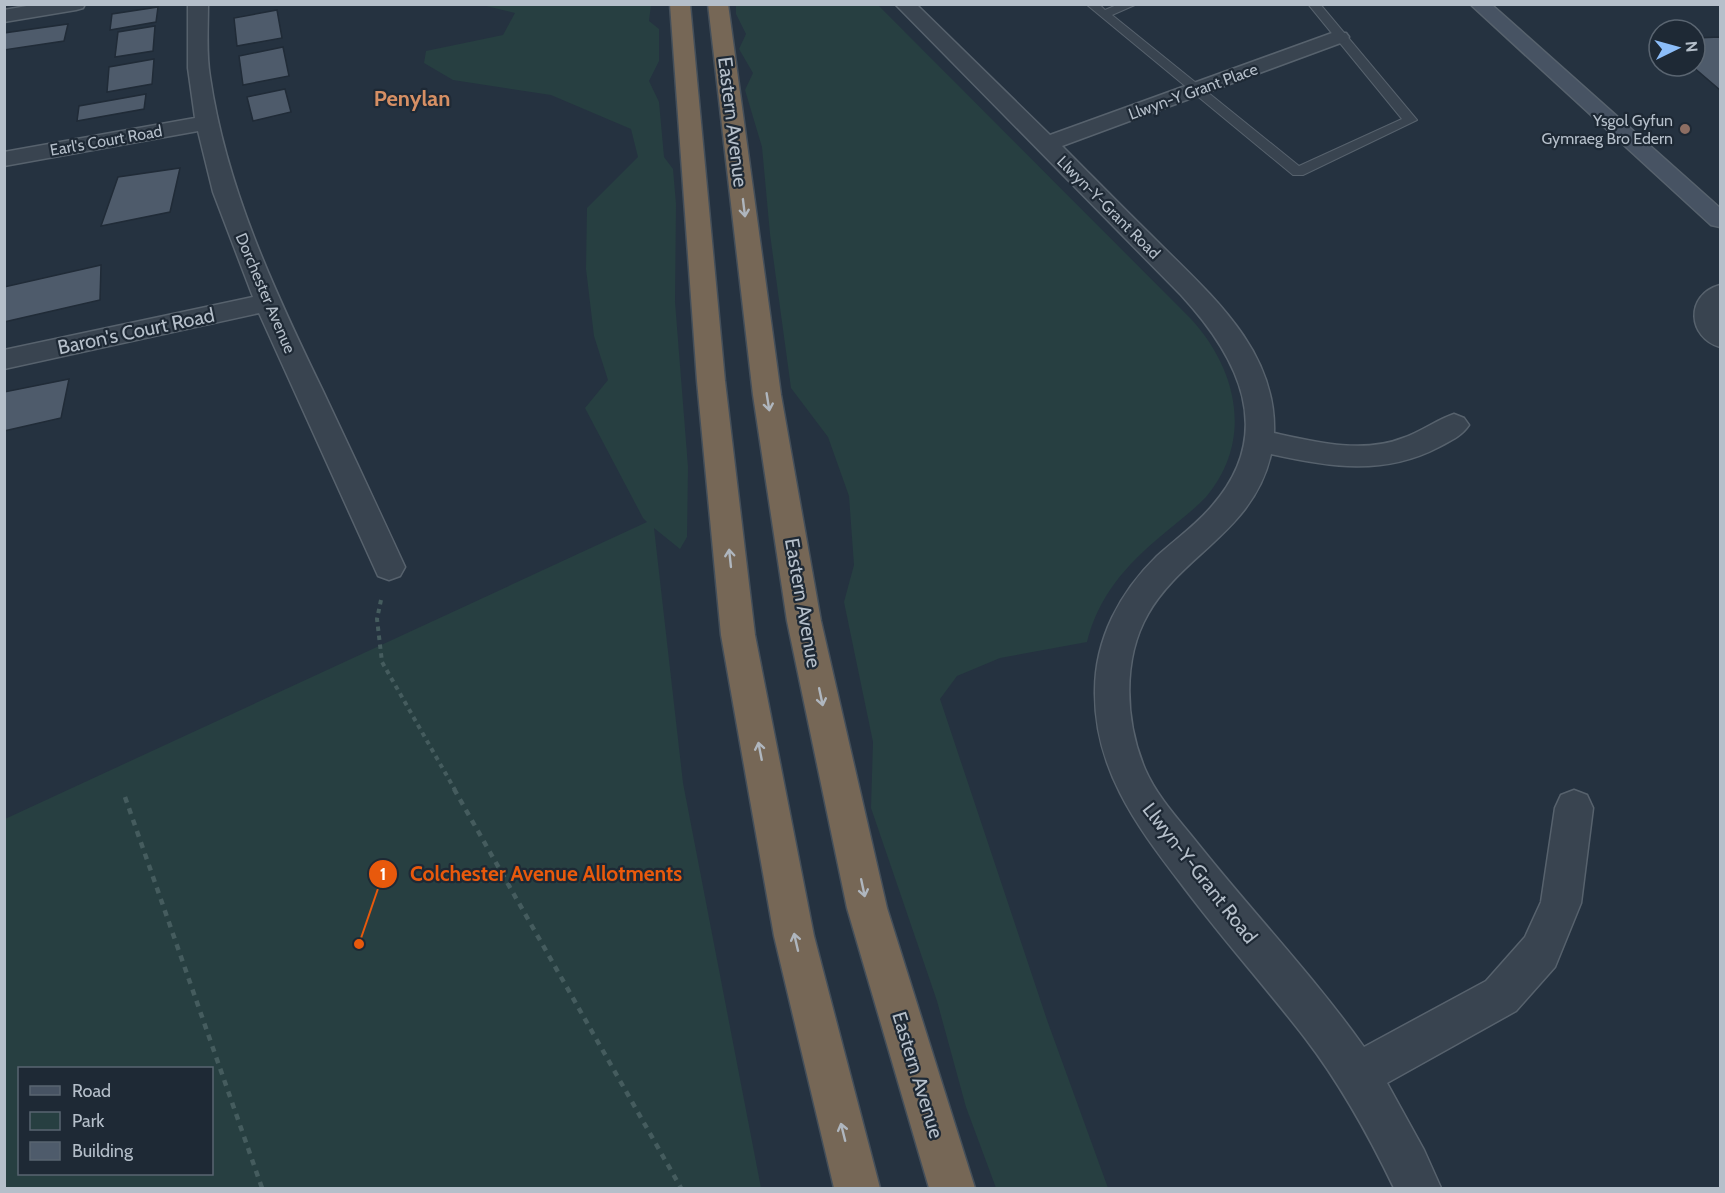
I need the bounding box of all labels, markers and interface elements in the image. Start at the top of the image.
north arrow [1647,18,1707,78]
text: N [1681,40,1701,53]
street label: Eastern Avenue [713,55,753,189]
street label: Llwyn-Y Grant Place [1126,59,1260,124]
district label: Penylan [374,85,450,112]
place label: Ysgol Gyfun Gymraeg Bro Edern [1542,111,1673,148]
street label: Earl's Court Road [49,121,164,160]
marker: Ysgol Gyfun Gymraeg Bro Edern [1678,122,1692,136]
street label: Llwyn-Y-Grant Road [1053,152,1164,263]
one-way arrow [738,198,749,218]
street label: Dorchester Avenue [232,230,299,356]
street label: Baron's Court Road [55,303,217,359]
one-way arrow [763,391,774,411]
street label: Eastern Avenue [780,536,826,670]
one-way arrow [724,549,735,569]
one-way arrow [816,687,827,706]
one-way arrow [754,742,765,761]
street label: Llwyn-Y-Grant Road [1138,798,1262,948]
callout: Colchester Avenue Allotments [368,855,694,894]
text: Colchester Avenue Allotments [410,861,682,886]
text: 1 [380,863,386,885]
one-way arrow [858,877,869,897]
one-way arrow [790,933,801,953]
street label: Eastern Avenue [887,1009,949,1141]
legend [18,1067,213,1175]
text: Road [72,1080,111,1102]
text: Park [72,1110,105,1132]
one-way arrow [837,1123,848,1142]
text: Building [72,1140,134,1162]

